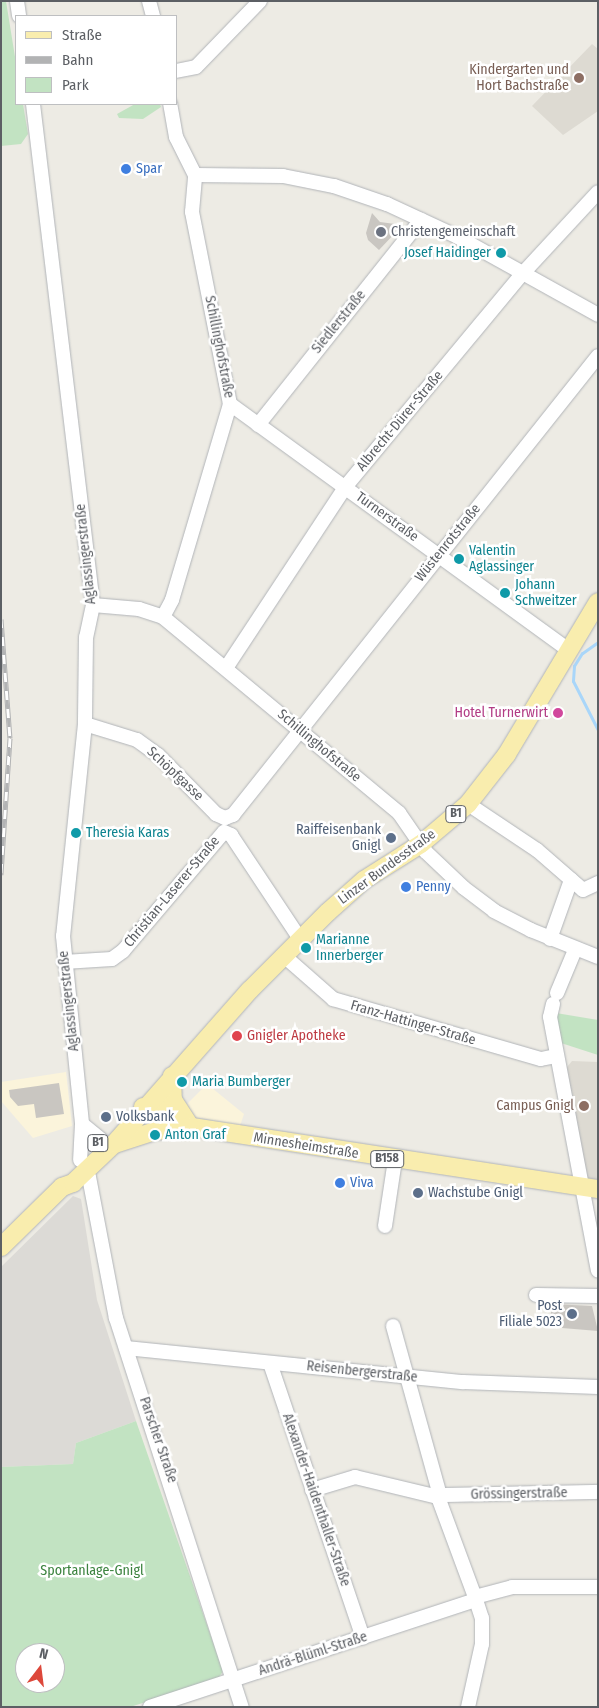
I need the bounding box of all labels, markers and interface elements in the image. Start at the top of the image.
legend [15,15,178,105]
text: Straße [62,26,102,44]
text: Bahn [62,51,93,69]
place label: Kindergarten und Hort Bachstraße [469,62,569,94]
marker: Kindergarten und Hort Bachstraße [573,72,585,84]
text: Park [62,76,89,94]
place label: Spar [136,161,162,177]
marker: Spar [120,163,132,175]
place label: Christengemeinschaft [391,224,515,240]
marker: Christengemeinschaft [375,226,387,238]
place label: Josef Haidinger [404,245,491,261]
marker: Josef Haidinger [495,247,507,259]
street label: Siedlerstraße [308,287,370,357]
street label: Schillinghofstraße [201,294,237,400]
street label: Albrecht-Dürer-Straße [353,367,447,475]
street label: Turnerstraße [352,489,422,545]
street label: Wüstenrotstraße [412,501,484,585]
street label: Aglassingerstraße [72,503,100,605]
place label: Valentin Aglassinger [469,543,534,576]
marker: Valentin Aglassinger [453,553,465,565]
place label: Johann Schweitzer [515,577,577,610]
marker: Johann Schweitzer [499,587,511,599]
place label: Hotel Turnerwirt [454,705,548,721]
street label: Schillinghofstraße [274,706,364,786]
marker: Hotel Turnerwirt [552,707,564,719]
street label: Schöpfgasse [143,744,207,804]
road number: B1 [445,804,467,824]
place label: Raiffeisenbank Gnigl [296,822,381,854]
place label: Theresia Karas [86,825,169,841]
street label: Linzer Bundesstraße [335,826,439,908]
marker: Theresia Karas [70,827,82,839]
marker: Raiffeisenbank Gnigl [385,832,397,844]
street label: Christian-Laserer-Straße [121,833,223,951]
place label: Penny [416,879,451,895]
marker: Penny [400,881,412,893]
place label: Marianne Innerberger [316,932,383,964]
marker: Marianne Innerberger [300,942,312,954]
street label: Aglassingerstraße [55,950,83,1052]
street label: Franz-Hattinger-Straße [348,997,478,1049]
place label: Gnigler Apotheke [247,1028,346,1044]
marker: Gnigler Apotheke [231,1030,243,1042]
place label: Maria Bumberger [192,1074,290,1090]
marker: Maria Bumberger [176,1076,188,1088]
place label: Campus Gnigl [496,1098,574,1114]
marker: Campus Gnigl [578,1100,590,1112]
place label: Volksbank [116,1109,174,1125]
marker: Volksbank [100,1111,112,1123]
place label: Anton Graf [165,1127,226,1143]
marker: Anton Graf [149,1129,161,1141]
street label: Minnesheimstraße [252,1129,360,1163]
road number: B1 [87,1134,109,1152]
road number: B158 [370,1150,404,1168]
place label: Viva [350,1175,374,1191]
marker: Viva [334,1177,346,1189]
place label: Wachstube Gnigl [428,1185,523,1201]
marker: Wachstube Gnigl [412,1187,424,1199]
place label: Post Filiale 5023 [499,1298,562,1330]
marker: Post Filiale 5023 [566,1308,578,1320]
street label: Reisenbergerstraße [306,1358,418,1386]
street label: Parscher Straße [135,1395,181,1485]
street label: Alexander-Haidenthaller-Straße [278,1411,354,1589]
street label: Grössingerstraße [470,1485,568,1503]
park label: Sportanlage-Gnigl [40,1563,144,1579]
street label: Andrä-Blüml-Straße [256,1628,370,1680]
north arrow [15,1643,65,1693]
text: N [37,1645,50,1663]

